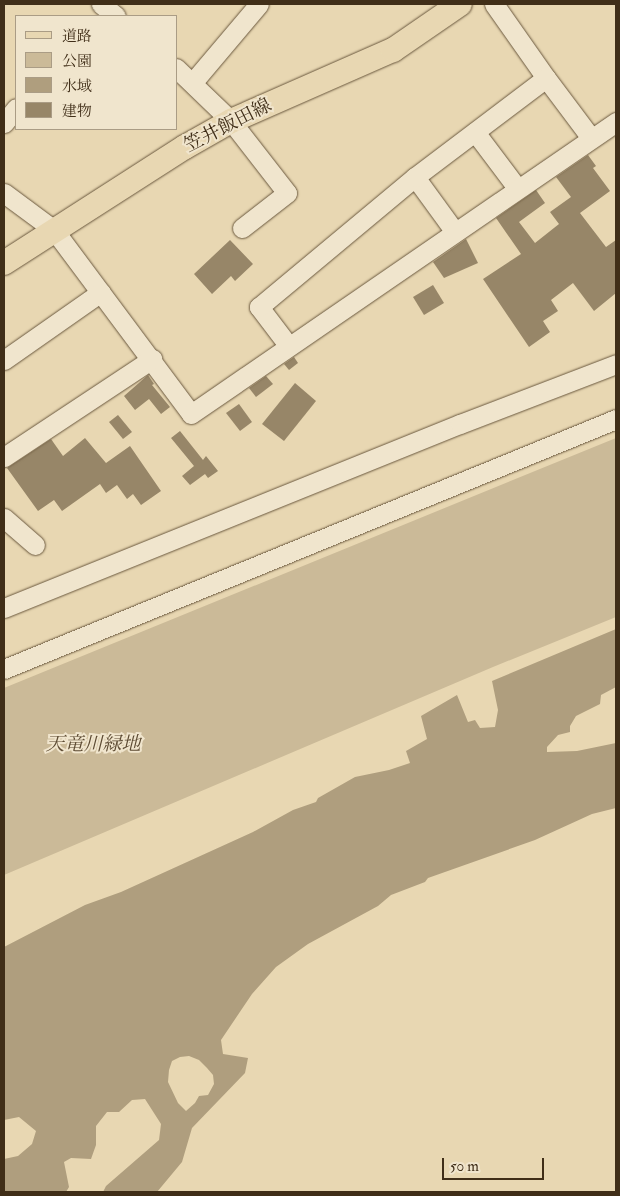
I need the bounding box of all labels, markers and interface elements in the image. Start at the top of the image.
legend [15,15,178,130]
text: 道路 [62,27,92,46]
text: 公園 [62,52,92,71]
text: 水域 [62,77,92,96]
street label: 笠井飯田線 [181,94,275,158]
text: 建物 [62,102,92,121]
park label: 天竜川緑地 [46,734,140,756]
scale bar [445,1148,548,1180]
text: 50 m [450,1157,479,1176]

